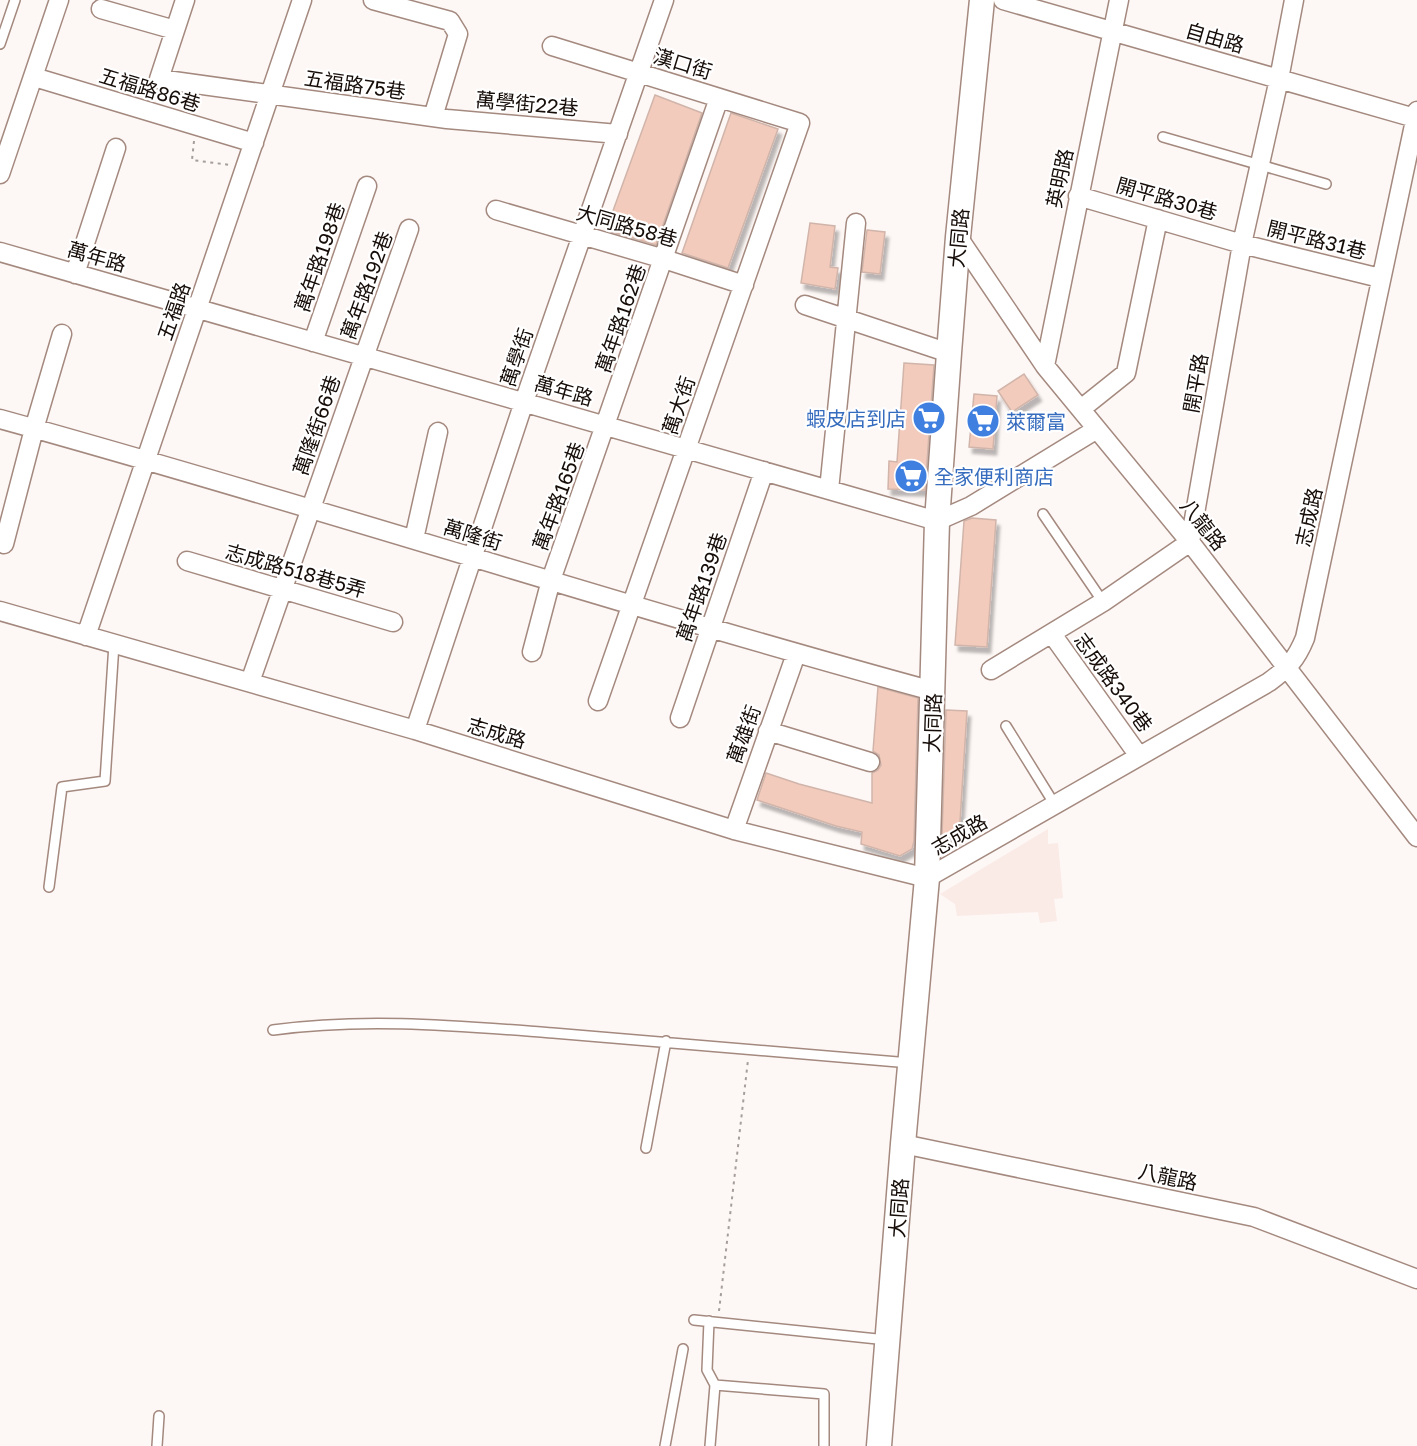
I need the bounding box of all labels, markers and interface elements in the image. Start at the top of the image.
street label: 自由路 [1183,17,1247,57]
street label: 漢口街 [651,43,715,83]
street label: 五福路86巷 [97,62,203,116]
street label: 五福路75巷 [303,65,407,103]
street label: 萬學街22巷 [475,87,579,119]
street label: 英明路 [1041,146,1077,210]
street label: 開平路30巷 [1114,172,1220,224]
street label: 萬年路198巷 [289,199,349,315]
street label: 大同路58巷 [574,199,680,251]
street label: 大同路 [943,207,973,269]
street label: 開平路31巷 [1265,215,1369,263]
street label: 萬年路192巷 [335,228,397,342]
street label: 萬年路 [65,236,129,276]
street label: 萬年路162巷 [590,260,650,376]
street label: 五福路 [152,279,194,343]
street label: 萬學街 [495,325,537,389]
street label: 開平路 [1178,351,1212,415]
street label: 萬年路 [532,370,596,410]
street label: 萬隆街66巷 [288,372,344,478]
street label: 萬大街 [657,373,699,437]
supermarket icon: 蝦皮店到店 [911,400,947,436]
supermarket icon: 萊爾富 [965,403,1001,439]
place label: 蝦皮店到店 [806,406,906,430]
place label: 萊爾富 [1006,409,1066,433]
street label: 萬年路165巷 [527,439,589,553]
supermarket icon: 全家便利商店 [893,458,929,494]
place label: 全家便利商店 [934,464,1054,488]
street label: 志成路 [1290,485,1326,549]
street label: 八龍路 [1176,493,1232,555]
street label: 萬隆街 [441,514,505,554]
street label: 萬年路139巷 [671,529,731,645]
street label: 志成路518巷5弄 [223,538,369,602]
street label: 志成路340巷 [1070,628,1158,736]
street label: 大同路 [919,693,945,753]
street label: 萬雄街 [721,702,765,766]
street label: 志成路 [465,712,529,752]
street label: 志成路 [927,809,991,859]
street label: 八龍路 [1136,1158,1200,1194]
street label: 大同路 [884,1177,912,1239]

